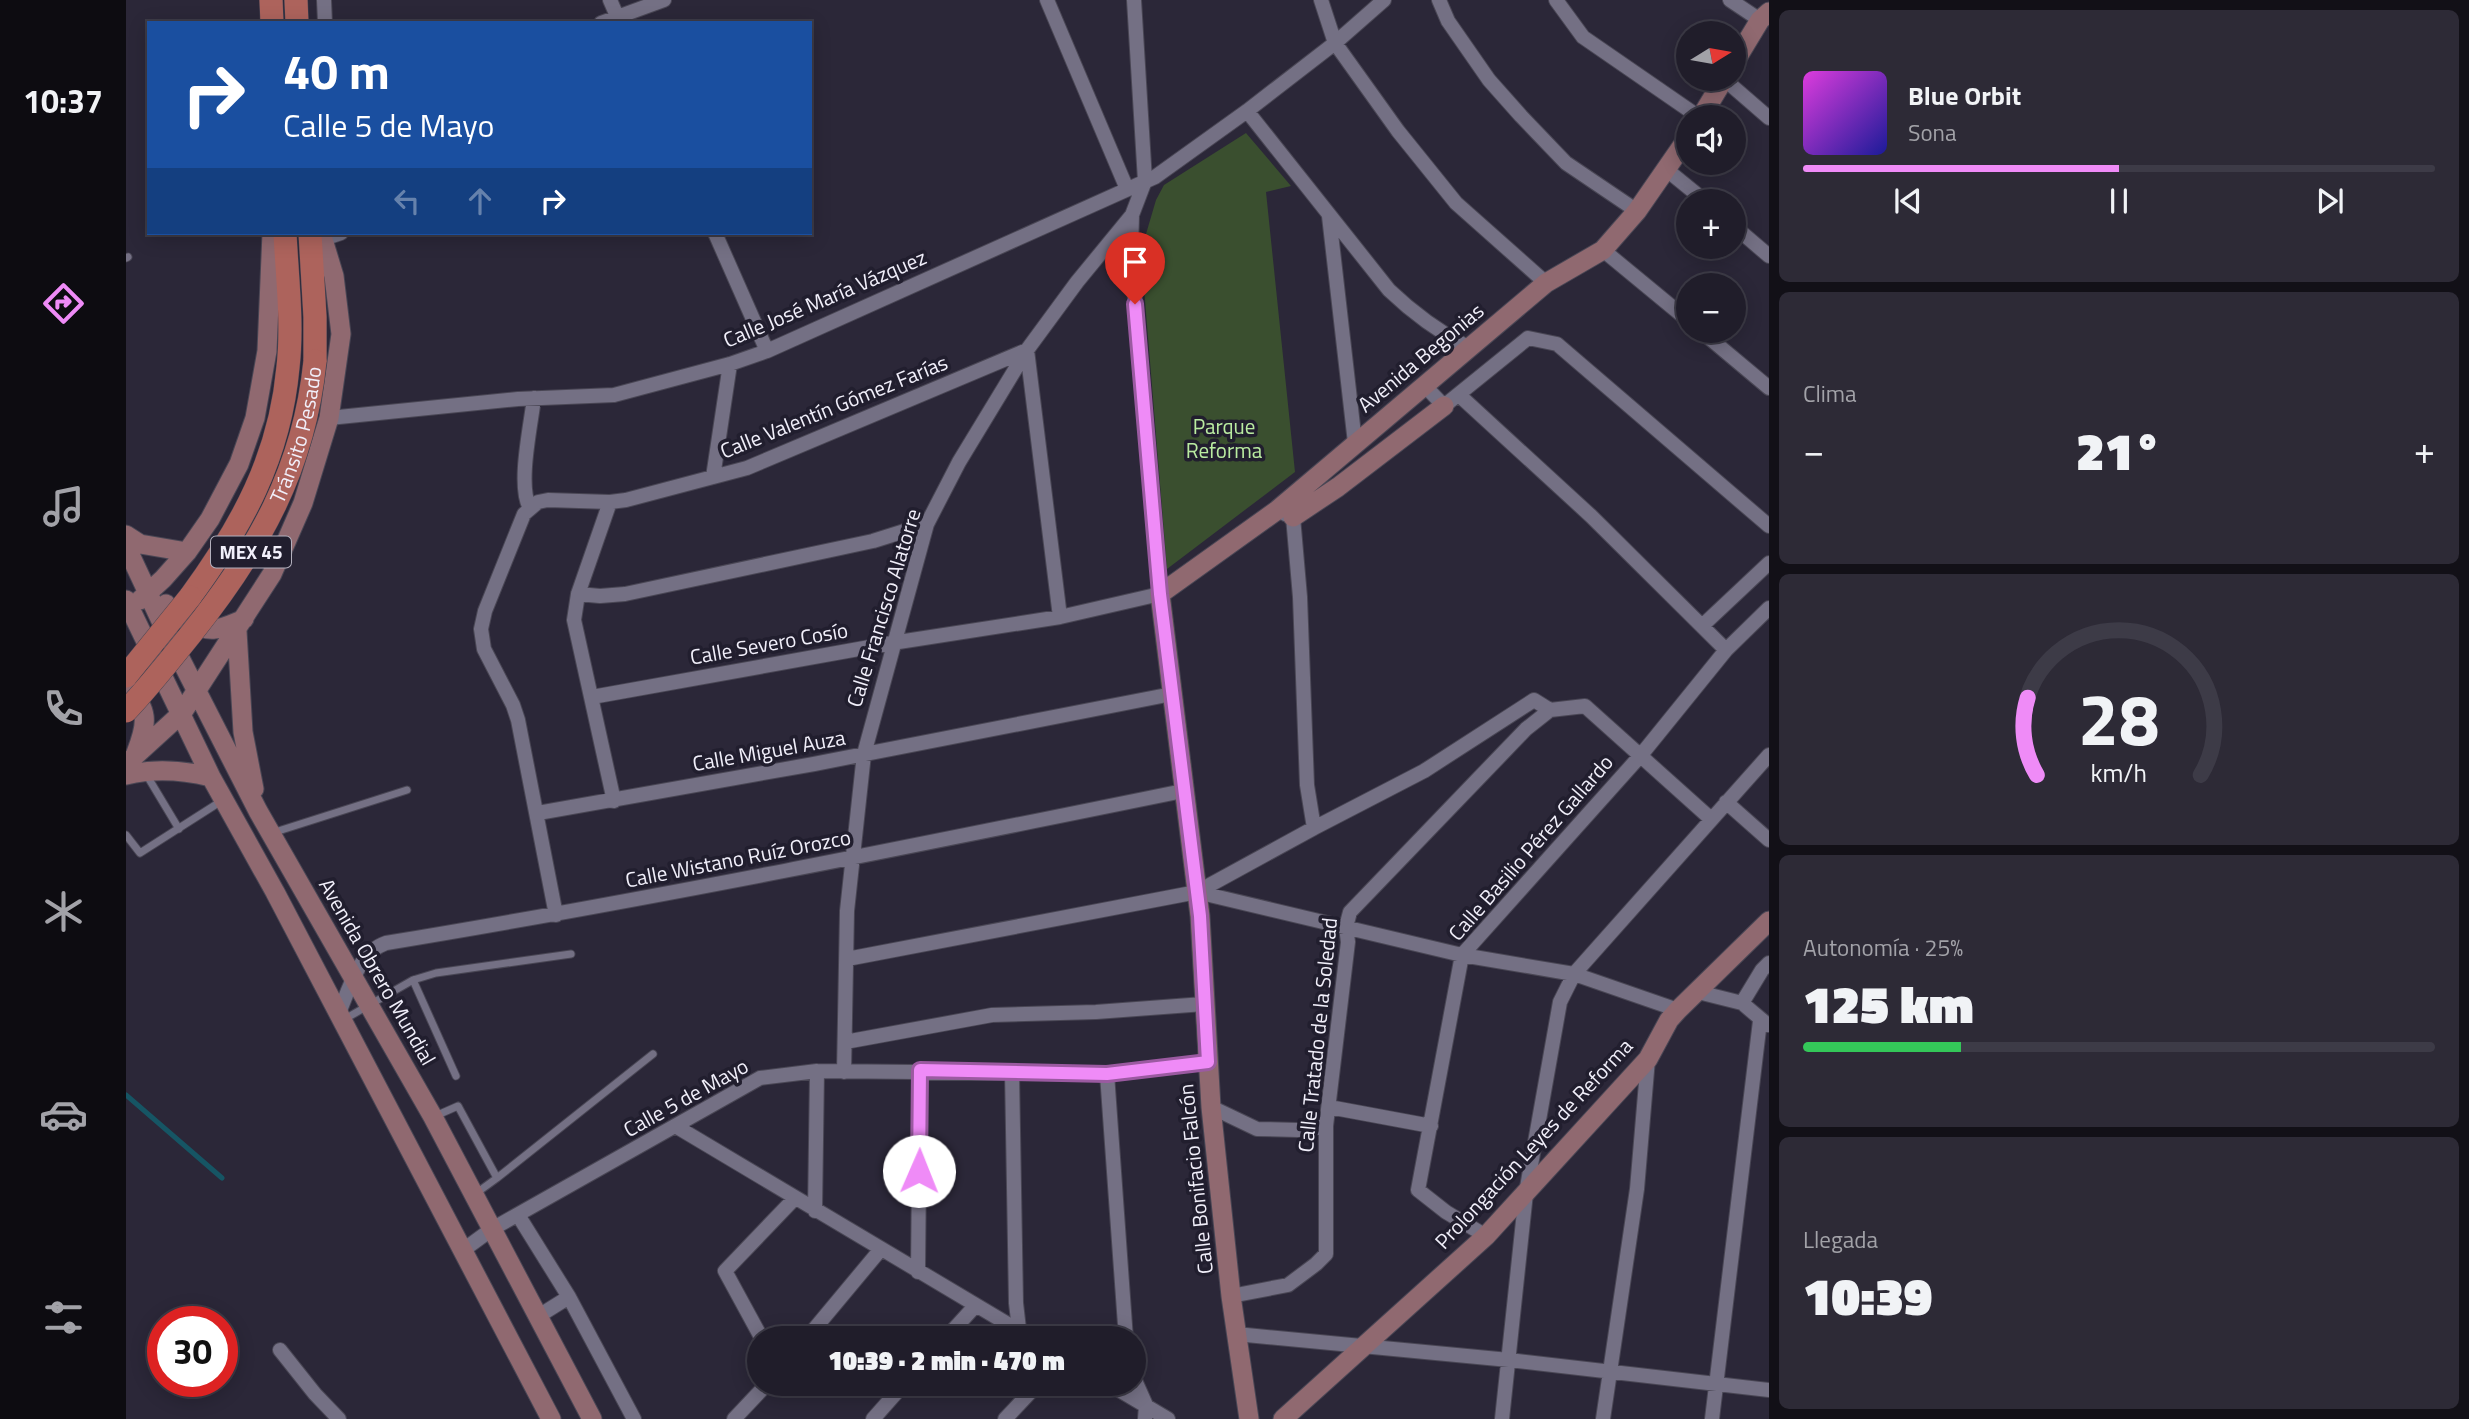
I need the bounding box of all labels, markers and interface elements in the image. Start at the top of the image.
north arrow [1676,21,1746,91]
map controls [1676,21,1746,343]
text: 40 m [283,33,390,108]
icon: right [168,49,259,140]
text: Blue Orbit [1908,76,2021,115]
text: 10:37 [23,77,103,125]
text: Calle 5 de Mayo [283,101,494,149]
button: sound [1676,105,1746,175]
text: Sona [1908,115,1956,150]
icon: left [388,182,426,220]
icon: ahead [461,182,499,220]
icon: right [534,182,572,220]
icon: previous [1889,182,1927,220]
icon: pause [2100,182,2138,220]
icon: next [2311,182,2349,220]
button: + [1676,189,1746,259]
pin [1105,232,1165,304]
street label: Calle José María Vázquez [718,241,931,355]
icon: arrive [1116,243,1154,281]
button: − [1676,273,1746,343]
icon: directions [39,279,88,328]
street label: Avenida Begonias [1350,295,1491,420]
street label: Calle Valentín Gómez Farías [715,346,952,466]
street label: Tránsito Pesado [261,364,329,508]
text: Clima [1803,376,1857,411]
park label: Parque Reforma [1186,410,1263,466]
text: 21° [2076,411,2162,490]
text: − [1803,421,1824,479]
text: + [2414,421,2435,479]
icon: music [39,482,88,531]
street label: Calle Francisco Alatorre [838,504,928,711]
road number: MEX 45 [211,537,291,568]
street label: Calle Severo Cosío [687,613,850,673]
text: 28 [2078,664,2160,774]
icon: phone [39,684,88,733]
street label: Calle Miguel Auza [690,721,848,779]
street label: Calle Basilio Pérez Gallardo [1440,747,1620,947]
text: km/h [2091,754,2147,792]
street label: Calle Wistano Ruíz Orozco [622,820,853,896]
street label: Avenida Obrero Mundial [311,872,445,1071]
icon: climate [39,887,88,936]
street label: Calle Tratado de la Soledad [1289,916,1345,1154]
text: Autonomía · 25% [1803,930,1963,965]
text: 125 km [1803,964,1974,1043]
street label: Prolongación Leyes de Reforma [1427,1030,1640,1256]
street label: Calle 5 de Mayo [617,1050,754,1145]
street label: Calle Bonifacio Falcón [1169,1083,1221,1276]
icon: car [39,1090,88,1139]
position arrow [882,1134,956,1208]
text: Llegada [1803,1222,1878,1257]
text: 10:39 [1803,1256,1932,1335]
icon: filters [39,1293,88,1342]
speed limit sign: 30 [147,1306,238,1397]
text: 10:39 · 2 min · 470 m [828,1341,1065,1380]

